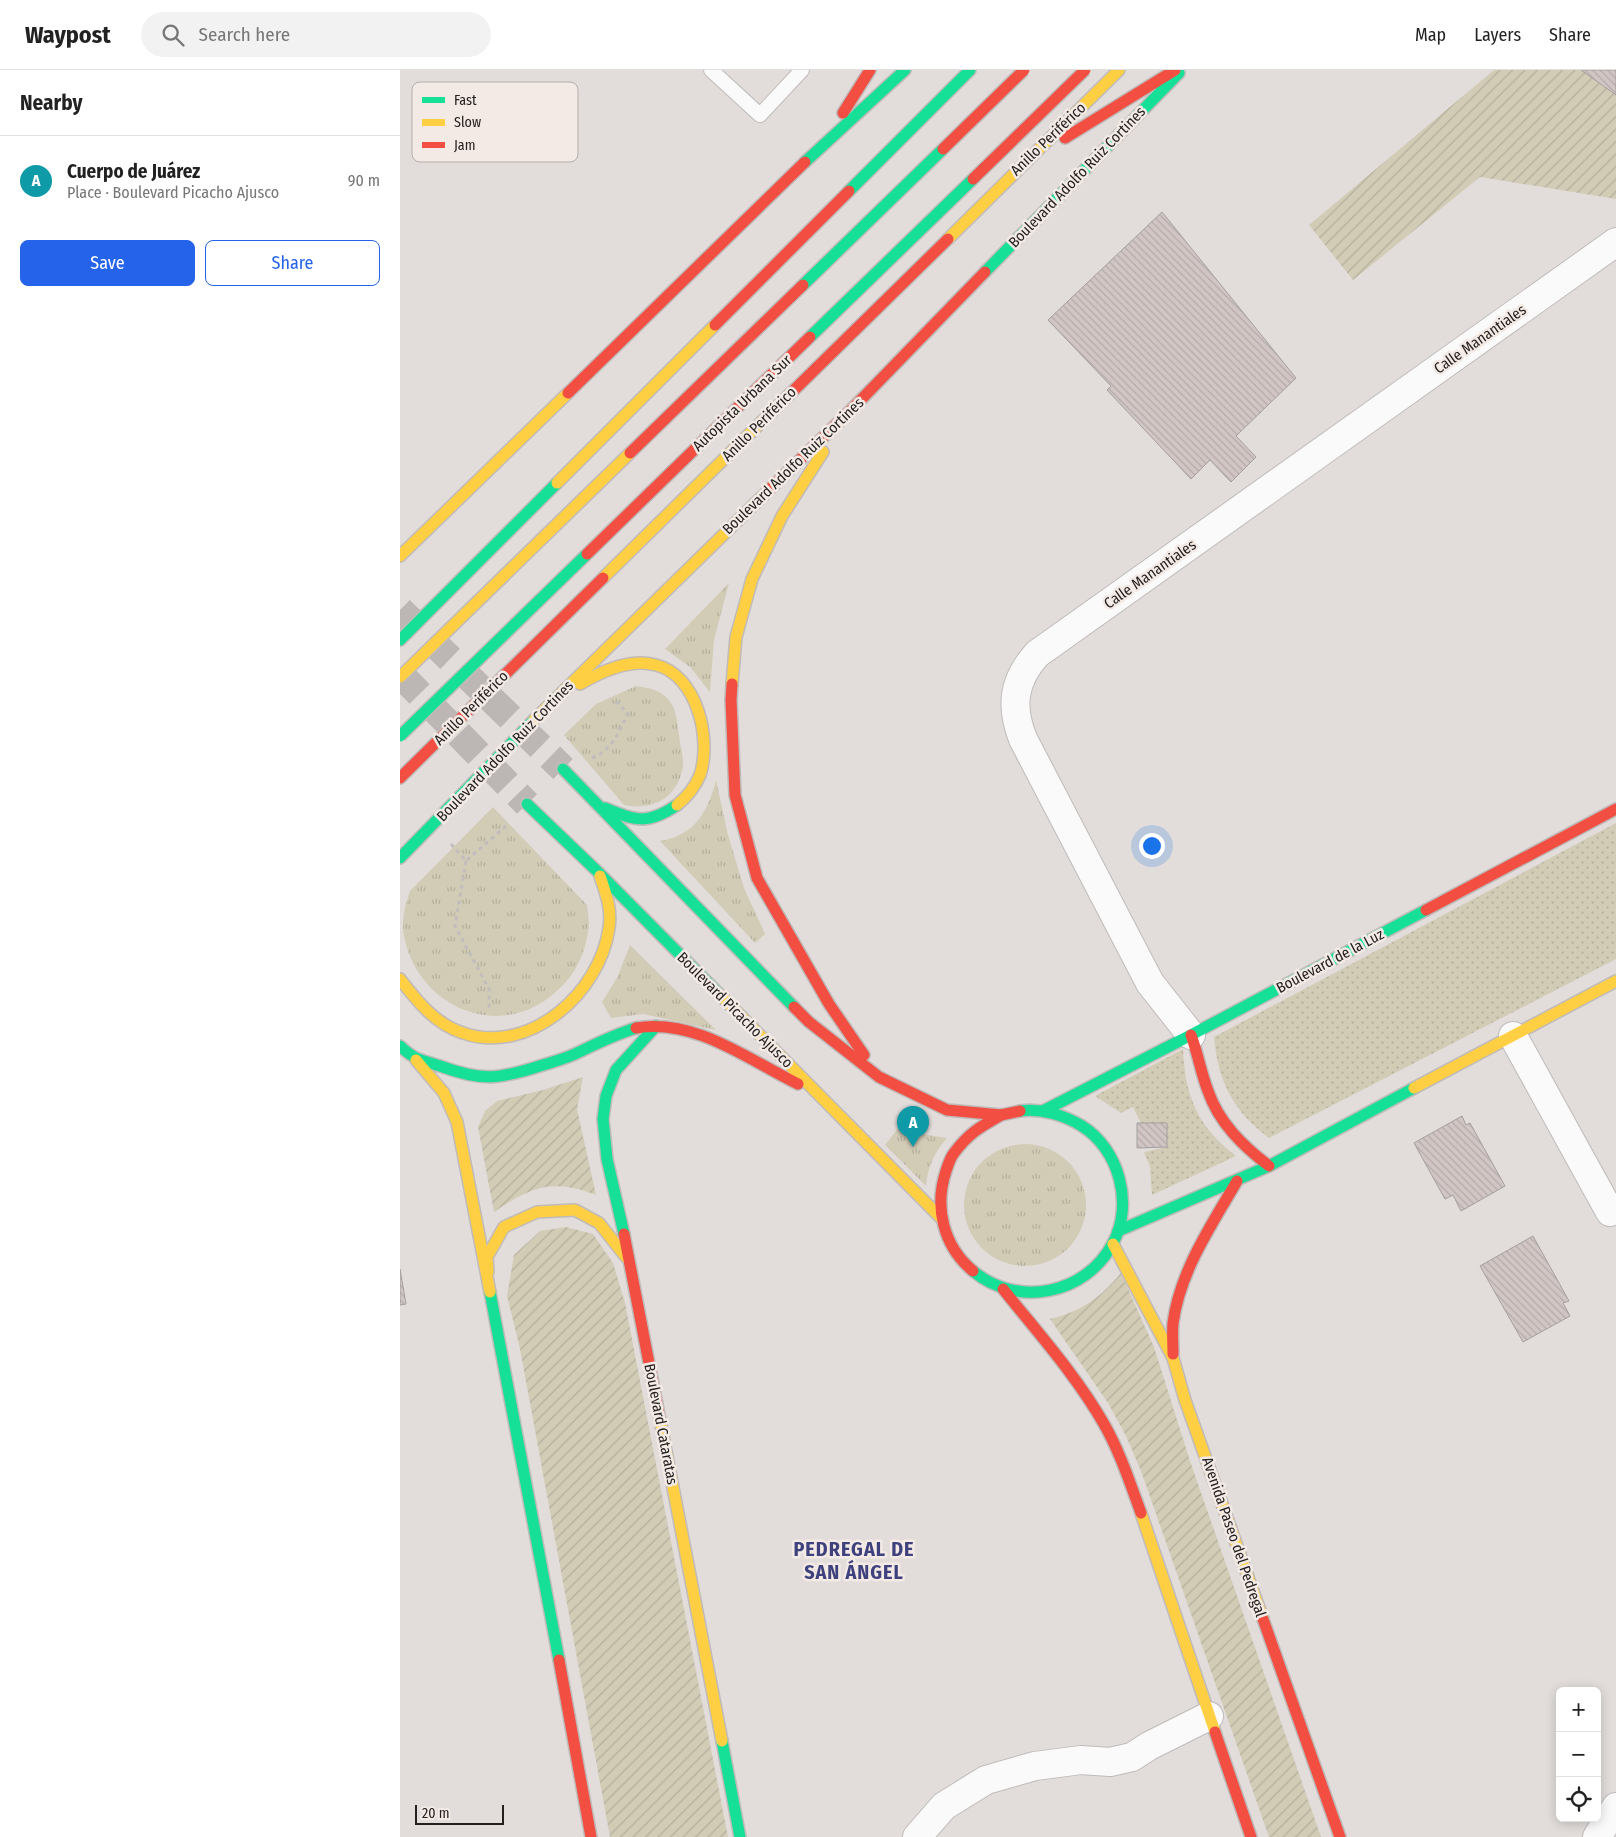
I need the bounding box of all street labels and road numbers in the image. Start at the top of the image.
street label: Anillo Periférico [1007,99,1089,179]
street label: Boulevard Adolfo Ruiz Cortines [1005,103,1149,251]
street label: Calle Manantiales [1431,301,1529,377]
street label: Autopista Urbana Sur [689,351,796,455]
street label: Anillo Periférico [718,383,800,465]
street label: Boulevard Adolfo Ruiz Cortines [719,394,867,538]
street label: Calle Manantiales [1101,536,1199,612]
street label: Anillo Periférico [430,667,512,749]
street label: Boulevard Adolfo Ruiz Cortines [433,677,577,825]
street label: Boulevard de la Luz [1273,925,1387,997]
street label: Boulevard Picacho Ajusco [673,948,797,1072]
street label: Boulevard Cataratas [640,1362,682,1486]
street label: Avenida Paseo del Pedregal [1198,1455,1270,1619]

